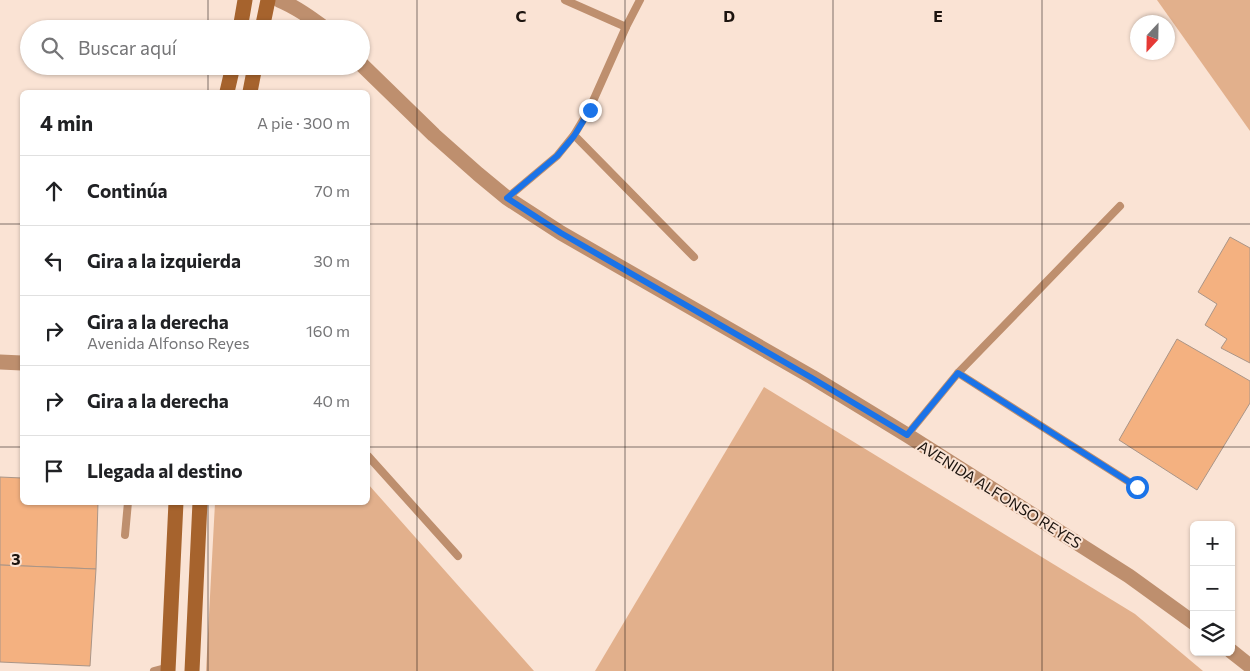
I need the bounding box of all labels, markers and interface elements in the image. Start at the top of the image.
text: C [516,6,527,25]
text: D [723,6,735,25]
text: E [933,6,943,25]
north arrow [1130,15,1175,60]
search box [20,20,370,75]
icon: search [38,34,66,62]
text: Buscar aquí [78,36,177,59]
route end [579,99,602,122]
text: 4 min [40,110,93,135]
text: A pie · 300 m [257,113,350,132]
icon: ahead [40,177,68,205]
text: Continúa [87,179,168,202]
text: 70 m [314,181,350,200]
icon: left [40,247,68,275]
text: Gira a la izquierda [87,249,241,272]
text: 30 m [313,251,350,270]
text: Gira a la derecha [87,310,229,333]
icon: right [40,317,68,345]
text: 160 m [306,321,350,340]
text: Avenida Alfonso Reyes [87,333,250,352]
icon: right [40,387,68,415]
text: Gira a la derecha [87,389,229,412]
text: 40 m [313,391,350,410]
street label: AVENIDA ALFONSO REYES [915,436,1085,552]
icon: arrive [40,457,68,485]
text: Llegada al destino [87,459,243,482]
route start [1126,476,1149,499]
map controls [1190,521,1235,656]
button: + [1190,521,1235,566]
text: 3 [11,549,21,568]
button: − [1190,566,1235,611]
button: layers [1190,611,1235,656]

